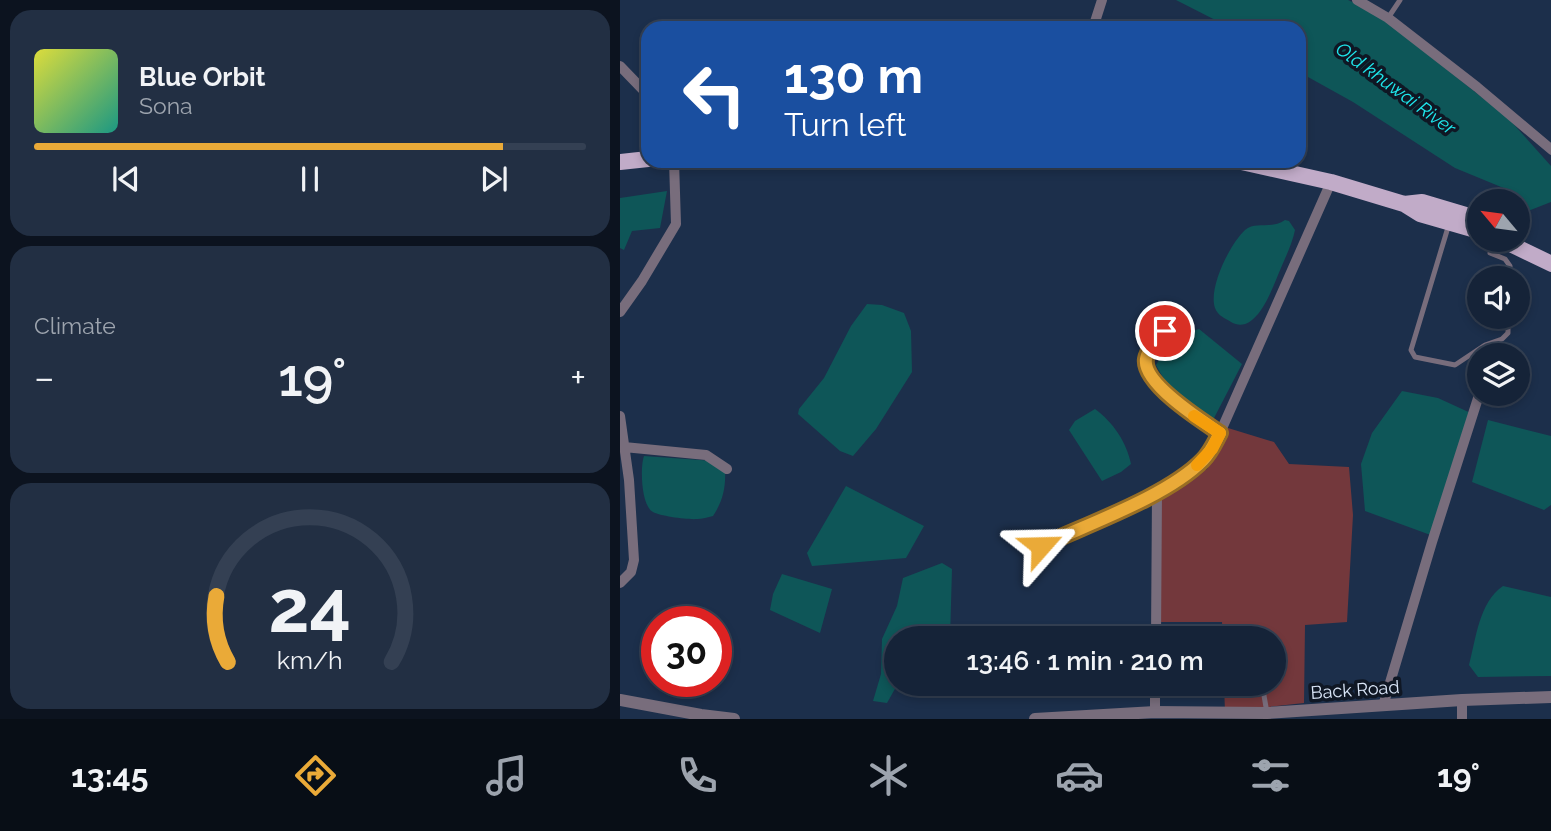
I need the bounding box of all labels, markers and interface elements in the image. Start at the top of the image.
water label: Old khuwai River [1332,37,1461,140]
text: 130 m [784,47,923,104]
icon: left [669,49,760,140]
text: Blue Orbit [139,62,266,92]
text: Sona [139,92,193,119]
text: Turn left [784,106,906,143]
icon: previous [107,160,145,198]
icon: pause [291,160,329,198]
icon: next [475,160,513,198]
north arrow [1467,189,1530,252]
map controls [1467,189,1530,406]
button: sound [1467,266,1530,329]
pin [1135,301,1195,361]
text: Climate [34,312,116,339]
icon: arrive [1146,312,1184,350]
button: layers [1467,343,1530,406]
text: 19° [278,347,346,408]
text: − [34,355,54,400]
text: + [570,355,586,400]
position arrow [1004,509,1078,583]
text: 24 [269,564,351,649]
speed limit sign: 30 [641,606,732,697]
text: km/h [277,645,343,675]
text: 13:46 · 1 min · 210 m [966,646,1204,676]
street label: Back Road [1310,676,1400,703]
icon: directions [291,751,340,800]
icon: music [482,751,531,800]
icon: phone [673,751,722,800]
icon: climate [864,751,913,800]
icon: car [1055,751,1104,800]
icon: filters [1246,751,1295,800]
text: 13:45 [71,757,149,794]
text: 19° [1437,757,1480,794]

